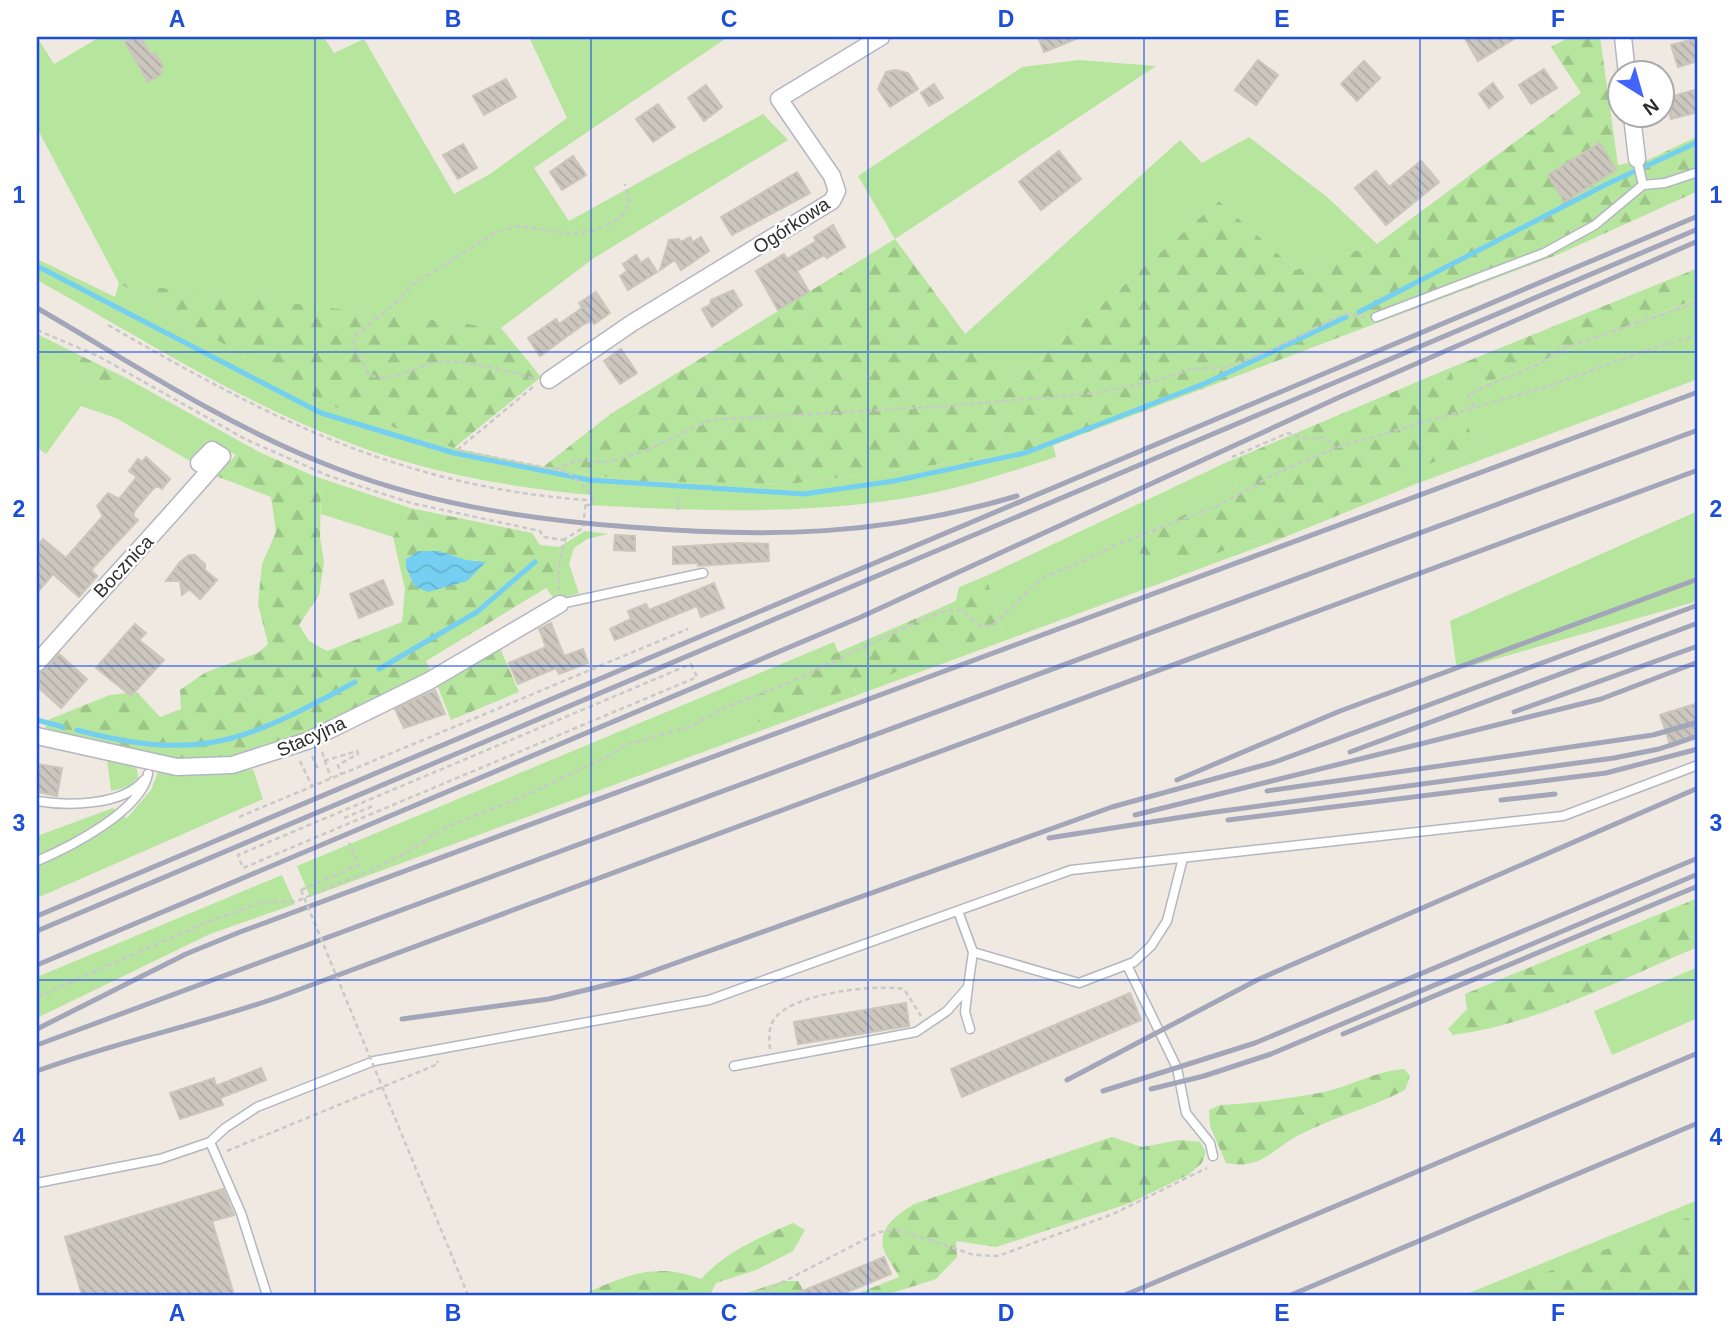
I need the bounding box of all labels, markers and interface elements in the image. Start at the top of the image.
text: A [169,6,185,32]
text: B [445,6,461,32]
text: C [721,6,737,32]
text: D [998,6,1014,32]
text: E [1274,6,1290,32]
text: F [1551,6,1565,32]
north arrow [1606,60,1676,130]
text: N [1639,95,1663,120]
text: 1 [13,182,26,208]
text: 1 [1710,182,1723,208]
street label: Ogórkowa [749,193,834,258]
text: 2 [13,496,25,522]
text: 2 [1710,496,1722,522]
street label: Bocznica [89,531,158,602]
street label: Stacyjna [274,712,349,761]
text: 3 [13,810,25,836]
text: 3 [1710,810,1722,836]
text: 4 [13,1124,26,1150]
text: 4 [1710,1124,1723,1150]
text: A [169,1300,185,1326]
text: B [445,1300,461,1326]
text: C [721,1300,737,1326]
text: D [998,1300,1014,1326]
text: E [1274,1300,1290,1326]
text: F [1551,1300,1565,1326]

